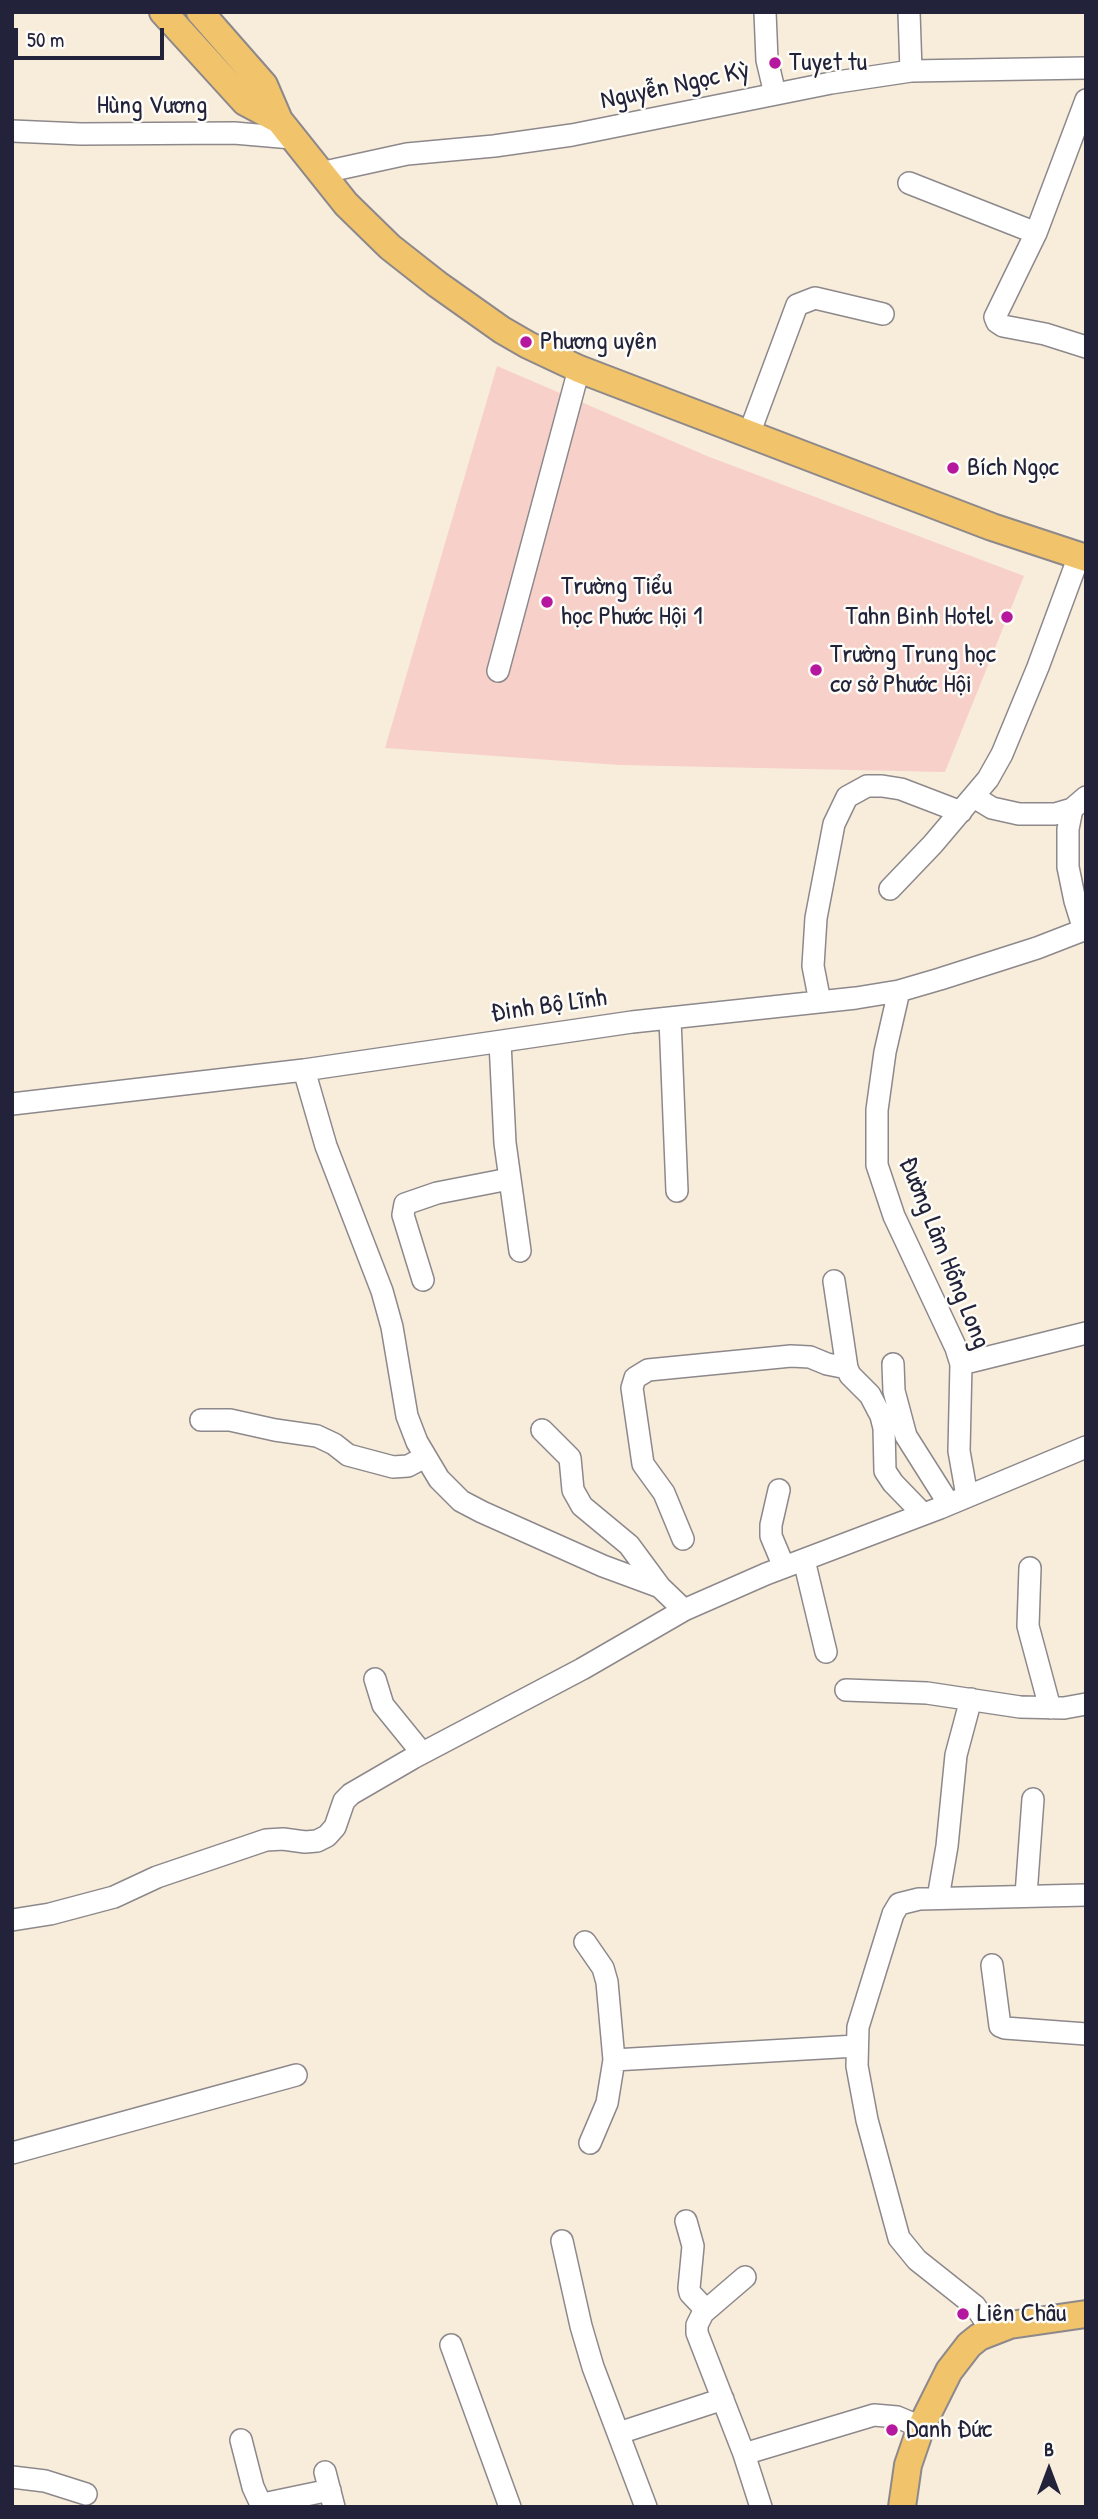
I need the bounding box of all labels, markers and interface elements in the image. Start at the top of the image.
scale bar [18,14,168,58]
text: 50 m [27,25,64,54]
place label: Tuyet tu [789,47,867,79]
street label: Nguyễn Ngọc Kỳ [598,55,752,117]
marker: Tuyet tu [767,55,783,71]
street label: Hùng Vương [97,90,207,122]
place label: Phương uyên [540,326,657,358]
marker: Phương uyên [518,334,534,350]
place label: Bích Ngọc [967,452,1059,484]
marker: Bích Ngọc [945,460,961,476]
place label: Trường Tiểu học Phước Hội 1 [561,571,703,632]
marker: Trường Tiểu học Phước Hội 1 [539,594,555,610]
place label: Tahn Binh Hotel [845,601,993,633]
marker: Tahn Binh Hotel [999,609,1015,625]
place label: Trường Trung học cơ sở Phước Hội [830,639,996,700]
marker: Trường Trung học cơ sở Phước Hội [808,662,824,678]
street label: Đinh Bộ Lĩnh [489,982,609,1030]
street label: Đường Lâm Hồng Long [891,1153,997,1353]
place label: Liên Châu [977,2298,1066,2330]
marker: Liên Châu [955,2306,971,2322]
place label: Danh Đức [906,2414,992,2446]
marker: Danh Đức [884,2422,900,2438]
north arrow [1014,2435,1084,2505]
text: B [1044,2436,1054,2462]

